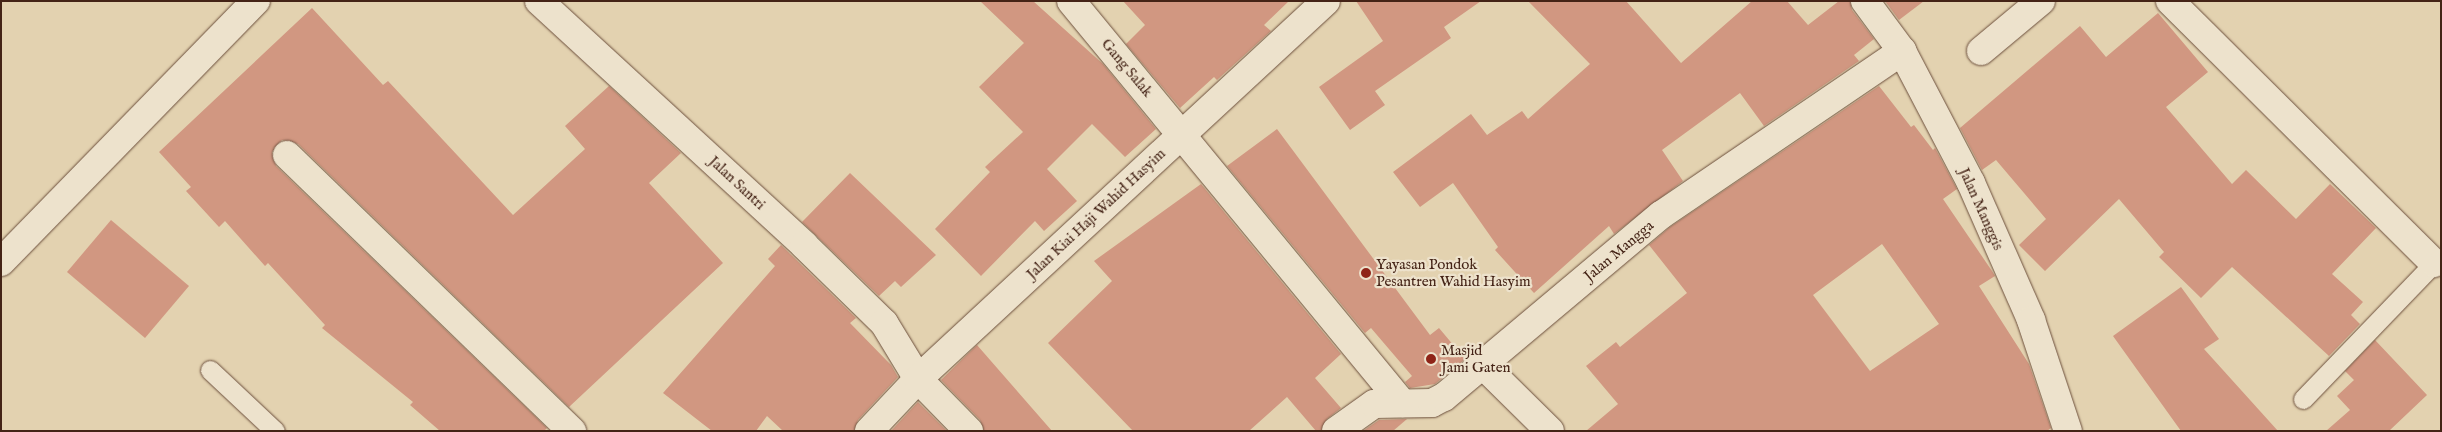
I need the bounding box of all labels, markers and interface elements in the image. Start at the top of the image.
street label: Gang Salak [1097,35,1157,101]
street label: Jalan Kiai Haji Wahid Hasyim [1023,145,1169,283]
street label: Jalan Santri [705,152,769,214]
street label: Jalan Manggis [1955,165,2007,253]
street label: Jalan Mangga [1581,217,1657,285]
place label: Yayasan Pondok Pesantren Wahid Hasyim [1376,255,1531,290]
marker: Yayasan Pondok Pesantren Wahid Hasyim [1360,267,1372,279]
place label: Masjid Jami Gaten [1441,341,1511,376]
marker: Masjid Jami Gaten [1425,353,1437,365]

